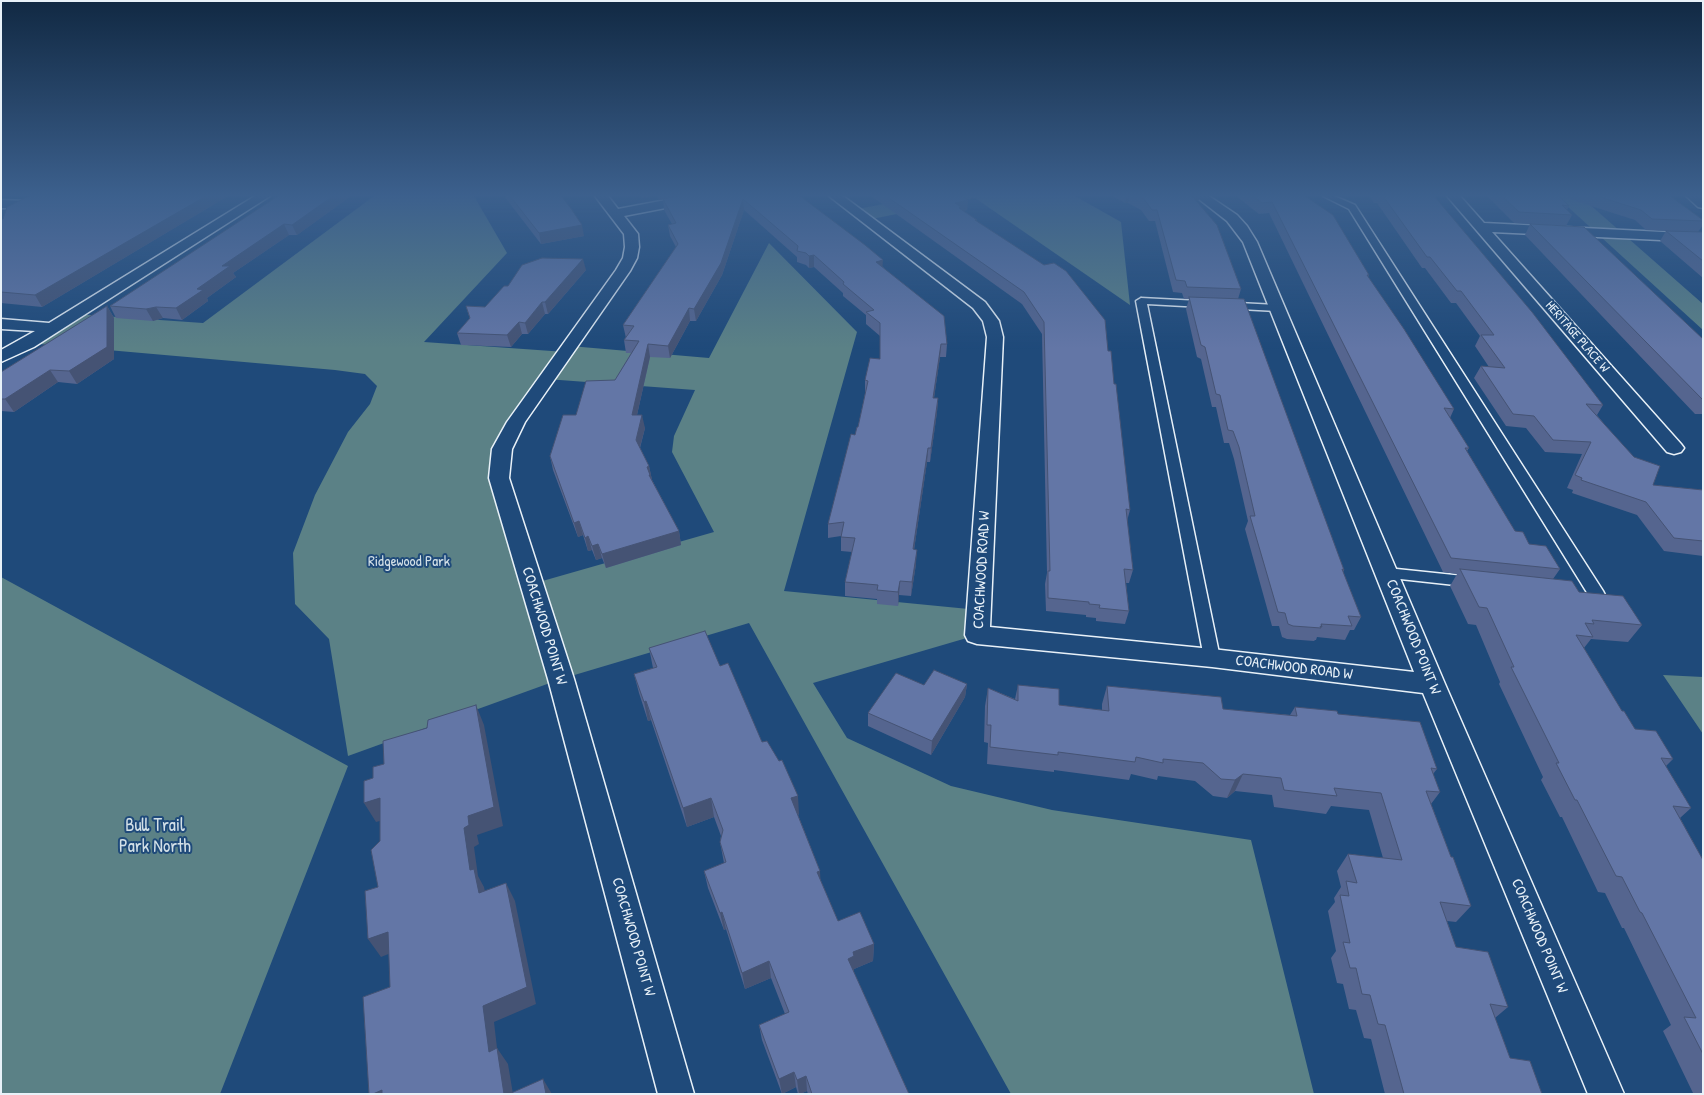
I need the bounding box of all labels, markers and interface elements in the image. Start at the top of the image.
street label: HERITAGE PLACE W [1542,298,1612,376]
street label: COACHWOOD ROAD W [970,511,994,629]
park label: Ridgewood Park [368,553,450,571]
street label: COACHWOOD POINT W [518,565,570,687]
street label: COACHWOOD POINT W [1382,577,1444,697]
street label: COACHWOOD ROAD W [1234,652,1354,684]
park label: Bull Trail Park North [119,815,191,858]
street label: COACHWOOD POINT W [607,876,659,998]
street label: COACHWOOD POINT W [1507,876,1571,996]

